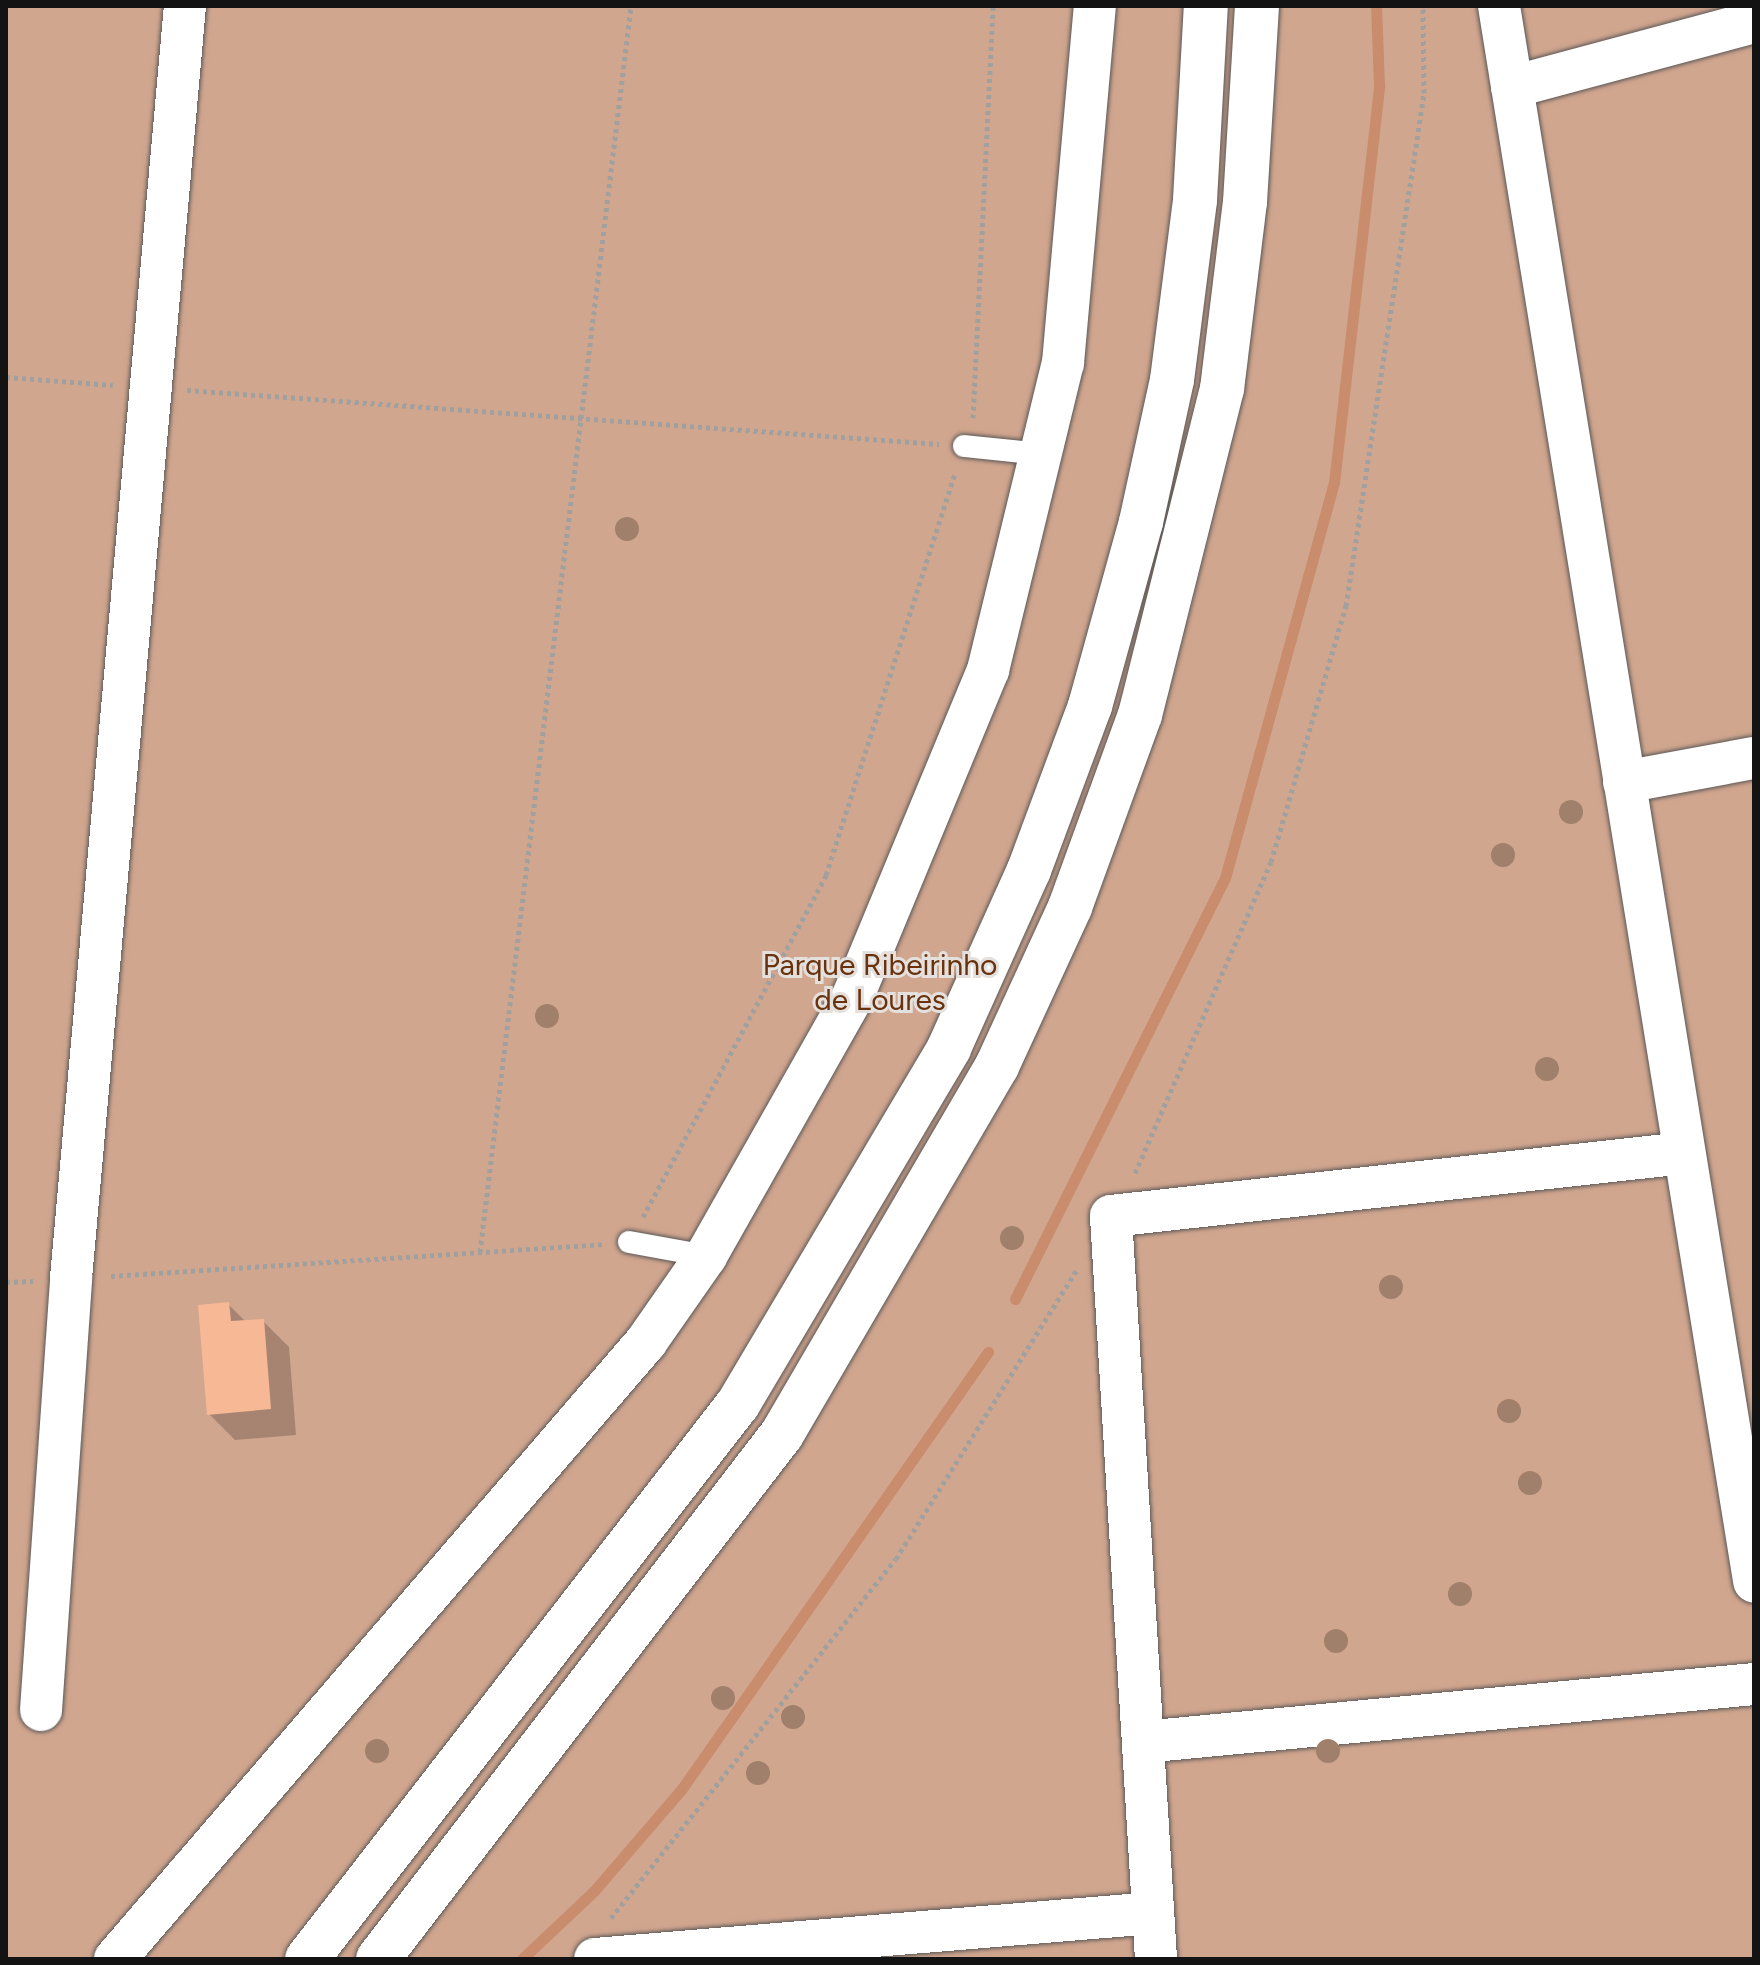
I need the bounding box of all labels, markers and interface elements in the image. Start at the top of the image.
park label: Parque Ribeirinho de Loures [762,947,998,1018]

